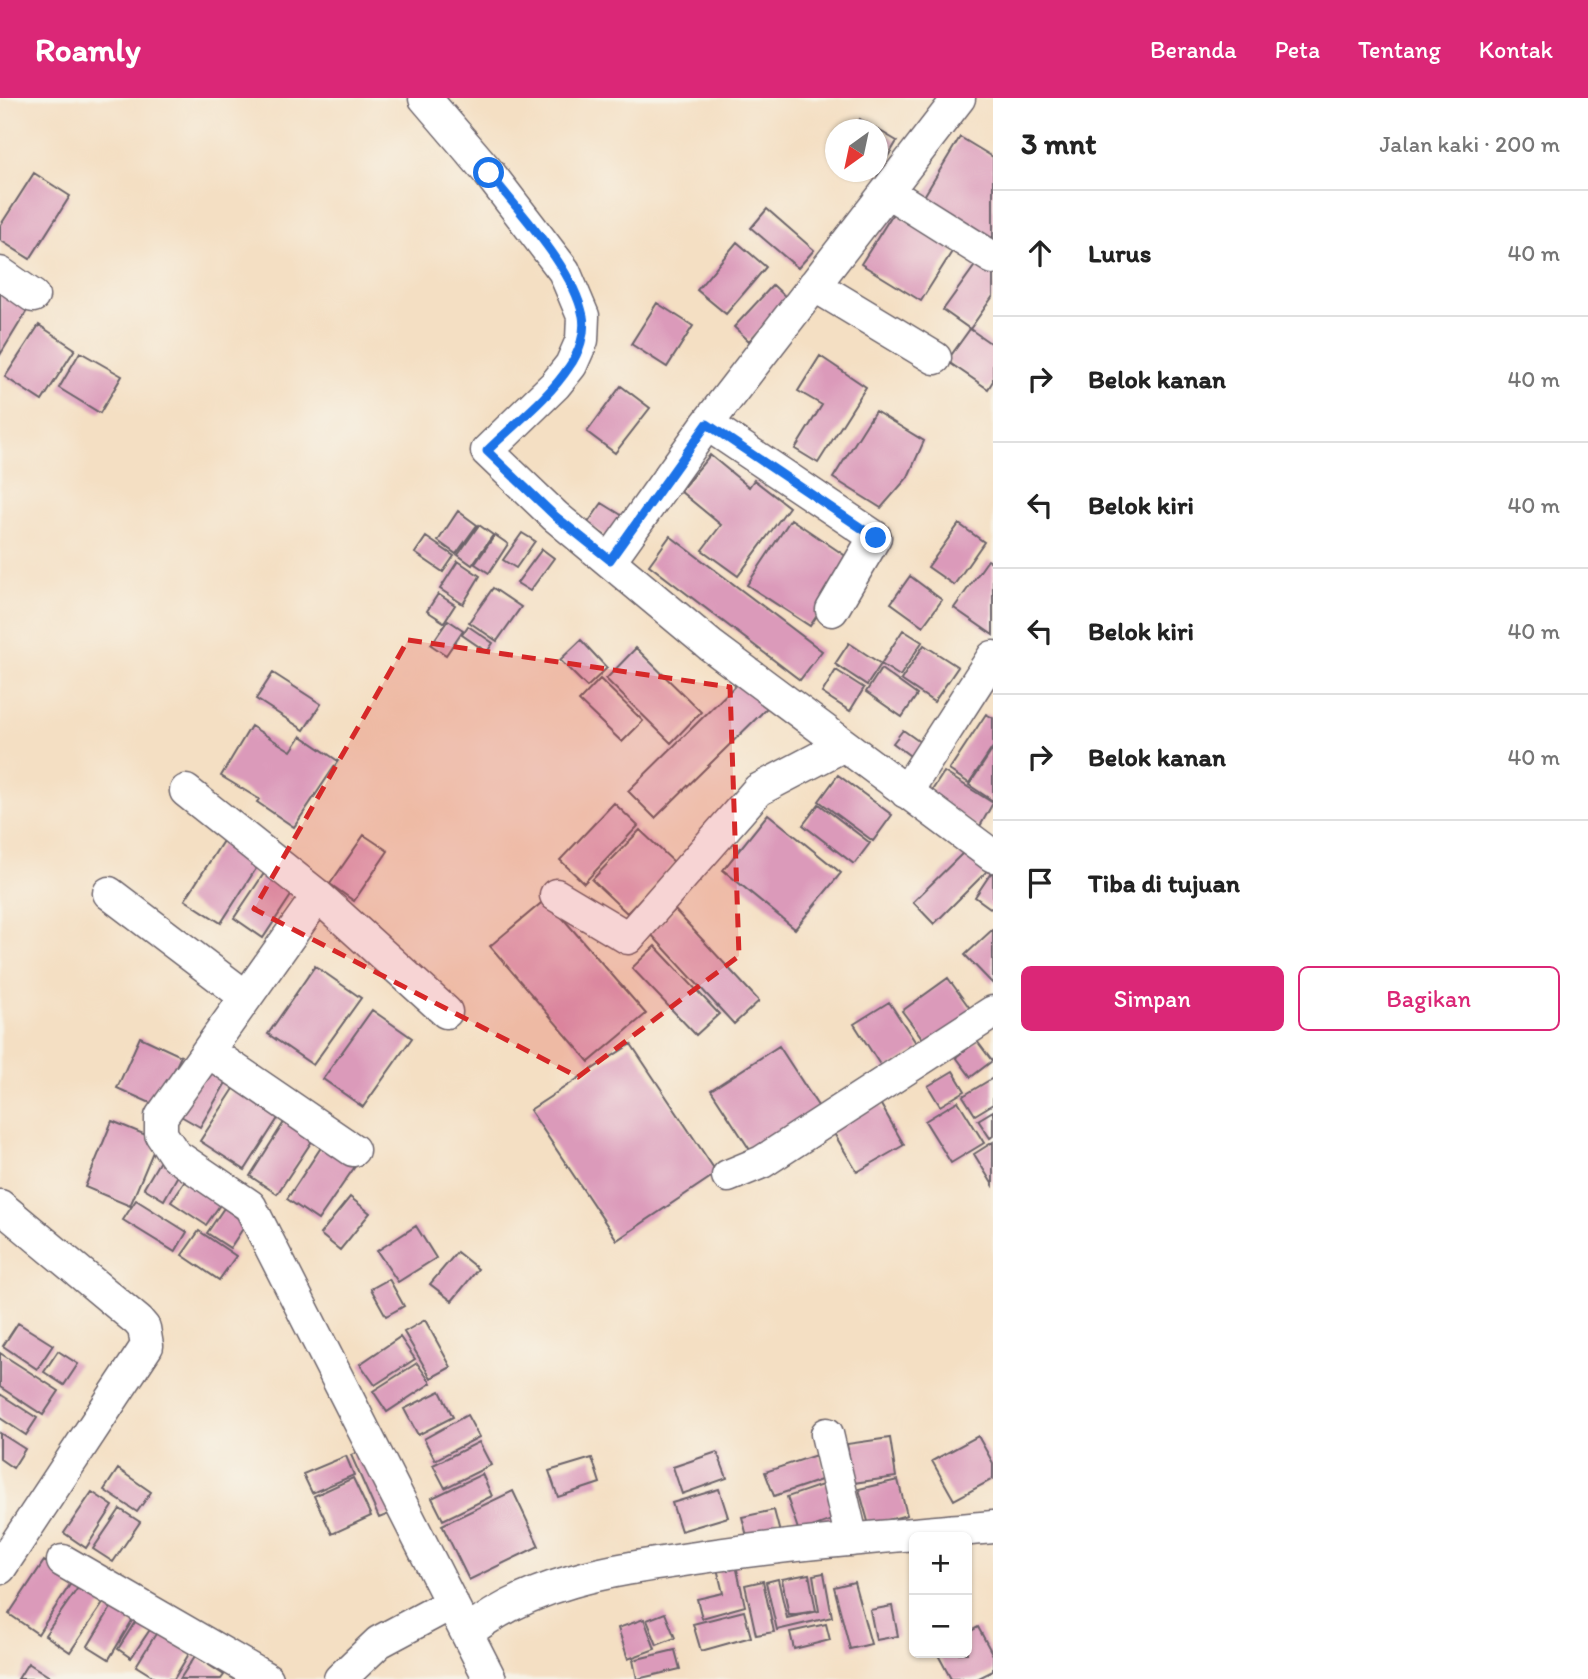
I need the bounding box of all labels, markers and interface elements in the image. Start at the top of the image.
text: Roamly [35,30,141,69]
text: Beranda [1150,35,1237,64]
text: Peta [1275,35,1320,64]
text: Tentang [1358,35,1441,64]
text: Kontak [1479,35,1553,64]
north arrow [825,119,888,182]
text: 3 mnt [1021,125,1097,162]
text: Jalan kaki · 200 m [1380,130,1560,158]
route start [473,157,504,188]
icon: ahead [1021,234,1059,272]
text: Lurus [1088,237,1151,269]
text: 40 m [1507,239,1560,267]
icon: right [1021,360,1059,398]
text: Belok kanan [1088,363,1226,395]
text: 40 m [1507,365,1560,393]
icon: left [1021,486,1059,524]
text: Belok kiri [1088,489,1194,521]
text: 40 m [1507,491,1560,519]
route end [860,522,891,553]
icon: left [1021,612,1059,650]
text: Belok kiri [1088,615,1194,647]
text: 40 m [1507,617,1560,645]
icon: right [1021,738,1059,776]
text: Belok kanan [1088,741,1226,773]
text: 40 m [1507,743,1560,771]
icon: arrive [1021,864,1059,902]
text: Tiba di tujuan [1088,867,1240,899]
button: Simpan [1021,966,1284,1031]
button: Bagikan [1298,966,1560,1031]
map controls [909,1532,972,1658]
button: + [909,1532,972,1595]
button: − [909,1595,972,1658]

